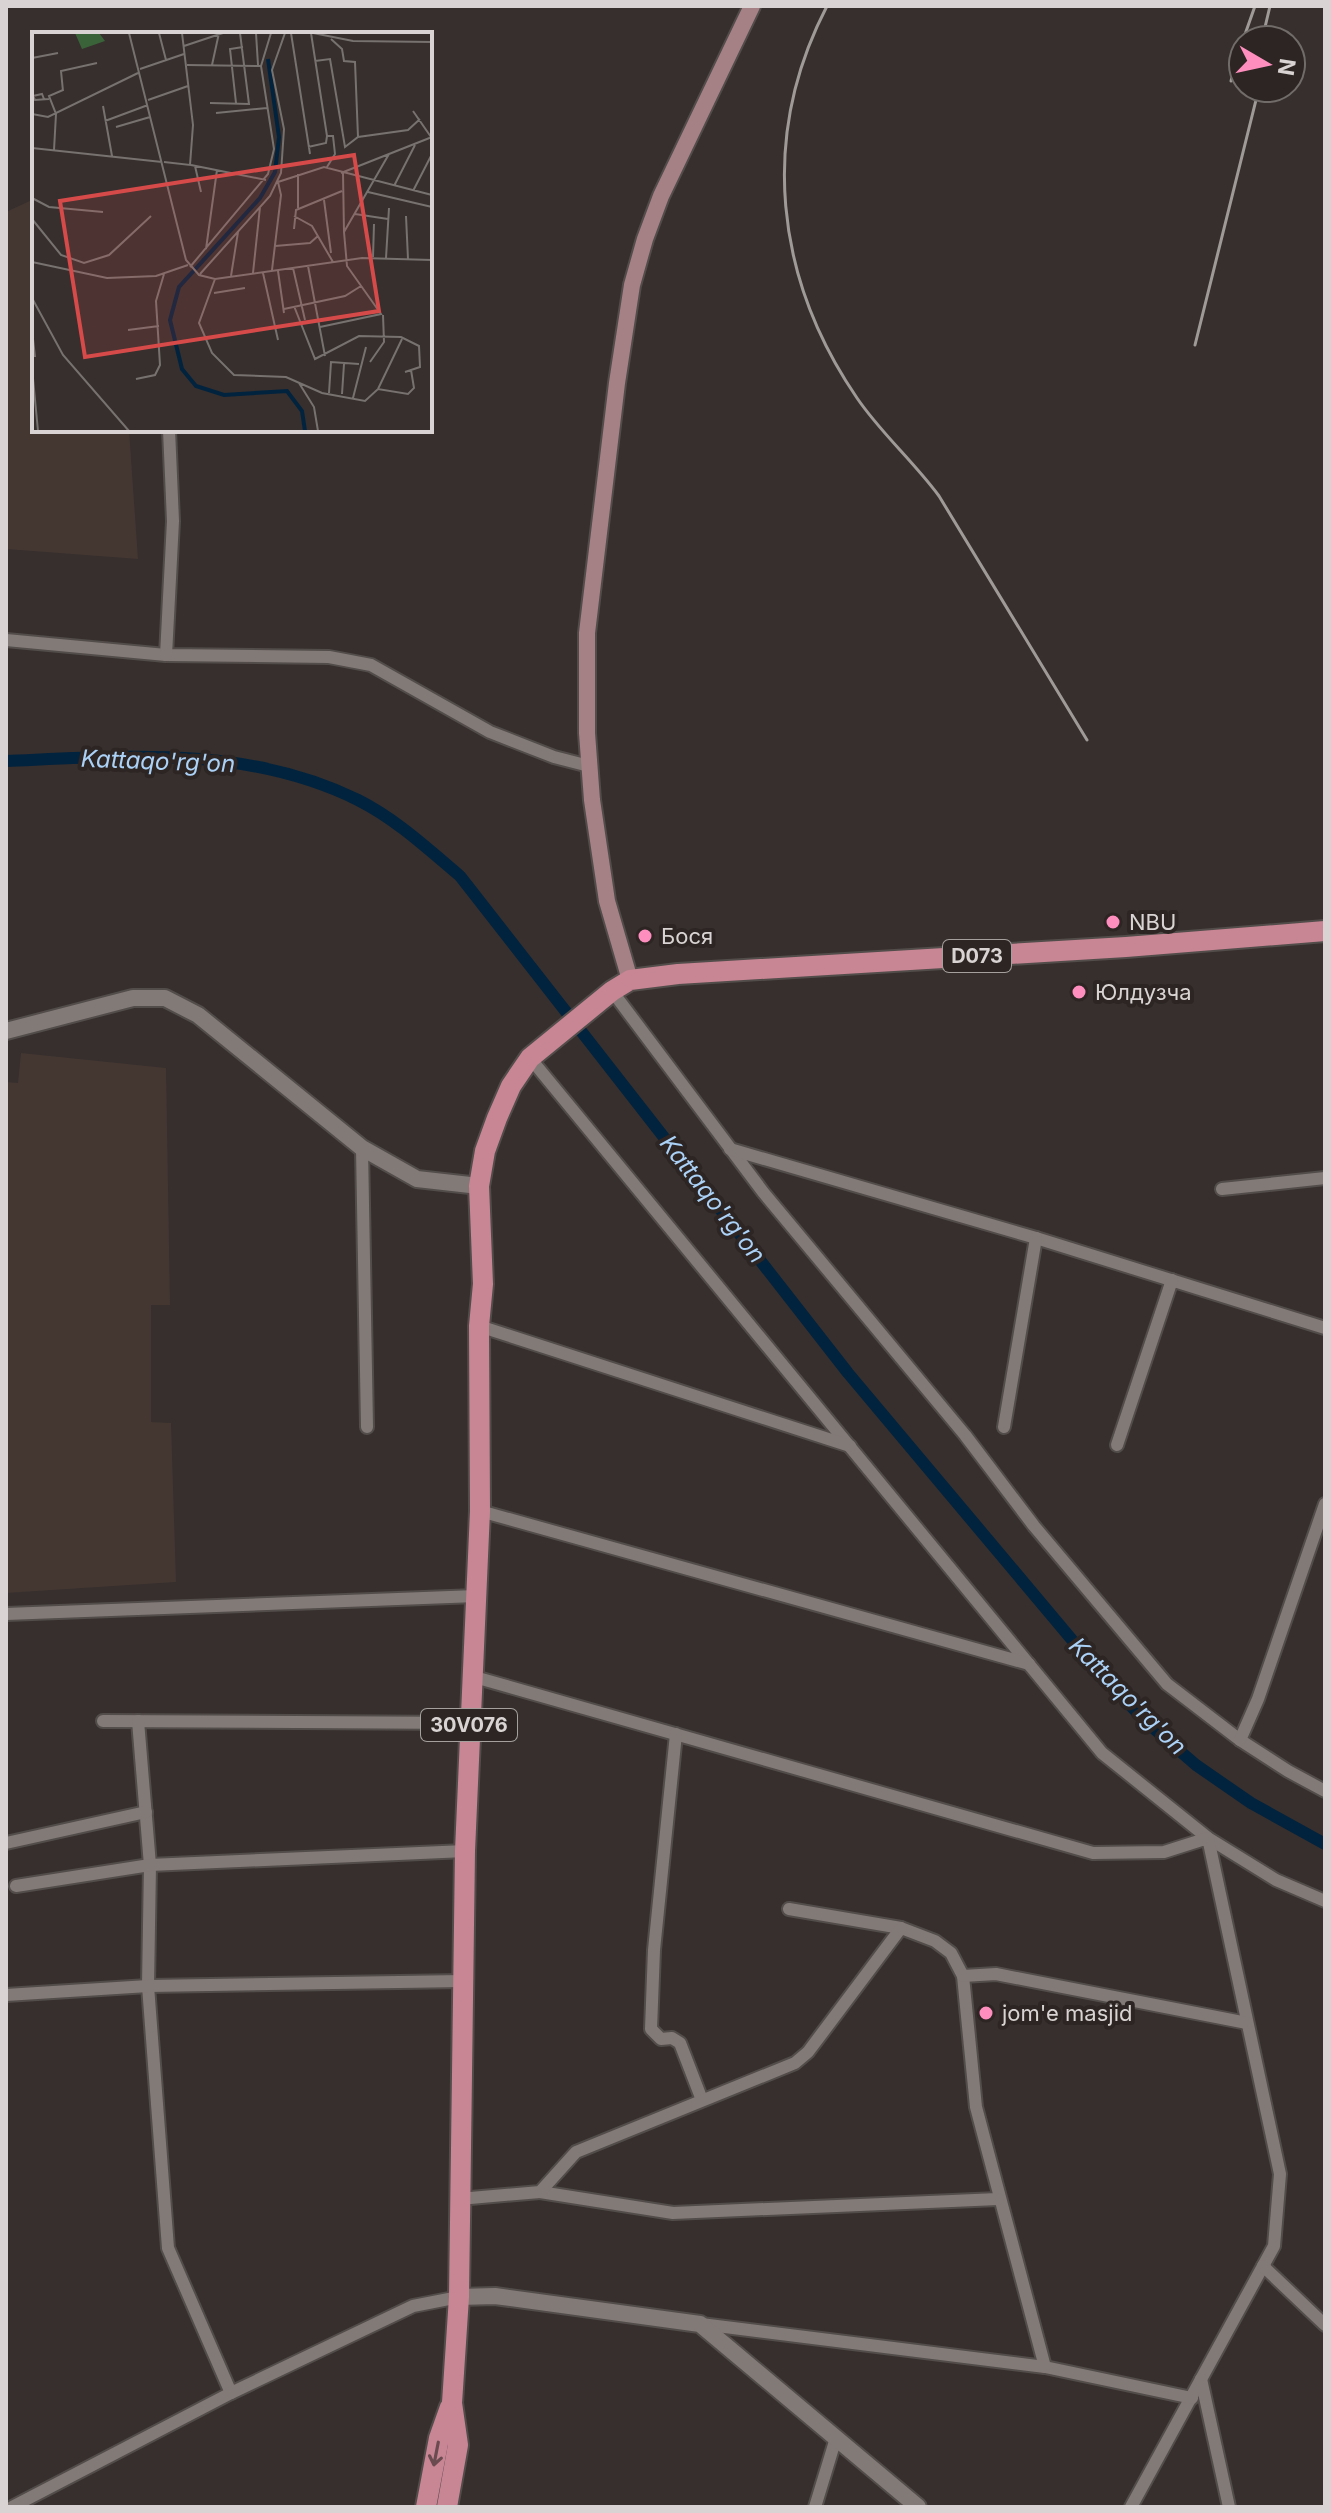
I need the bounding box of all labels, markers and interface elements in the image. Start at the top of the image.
north arrow [1227,24,1307,104]
inset map [32,32,432,432]
text: N [1273,57,1301,77]
water label: Kattaqo'rg'on [80,744,236,778]
place label: NBU [1129,909,1176,935]
marker: NBU [1104,913,1122,931]
place label: Бося [661,923,713,949]
marker: Бося [636,927,654,945]
road number: D073 [943,940,1011,972]
place label: Юлдузча [1095,979,1192,1005]
marker: Юлдузча [1070,983,1088,1001]
water label: Kattaqo'rg'on [654,1129,772,1269]
water label: Kattaqo'rg'on [1063,1631,1193,1761]
road number: 30V076 [421,1709,517,1741]
place label: jom'e masjid [1001,2000,1132,2026]
marker: jom'e masjid [977,2004,995,2022]
one-way arrow [428,2441,443,2467]

